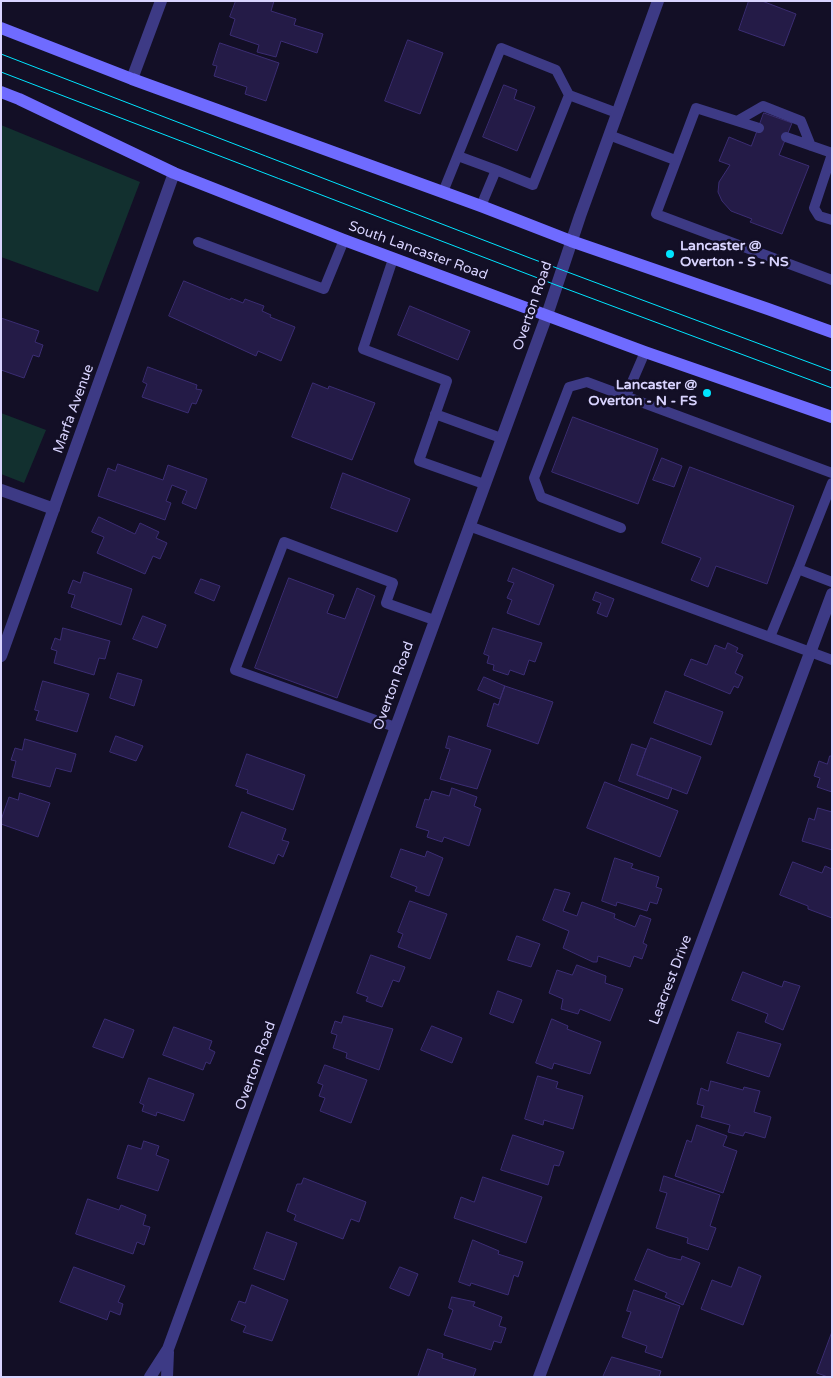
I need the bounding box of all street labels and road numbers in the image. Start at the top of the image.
street label: South Lancaster Road [346,218,490,284]
street label: Overton Road [510,259,556,353]
street label: Marfa Avenue [50,362,98,456]
street label: Overton Road [370,639,418,733]
street label: Leacrest Drive [646,933,696,1027]
street label: Overton Road [232,1019,280,1113]

